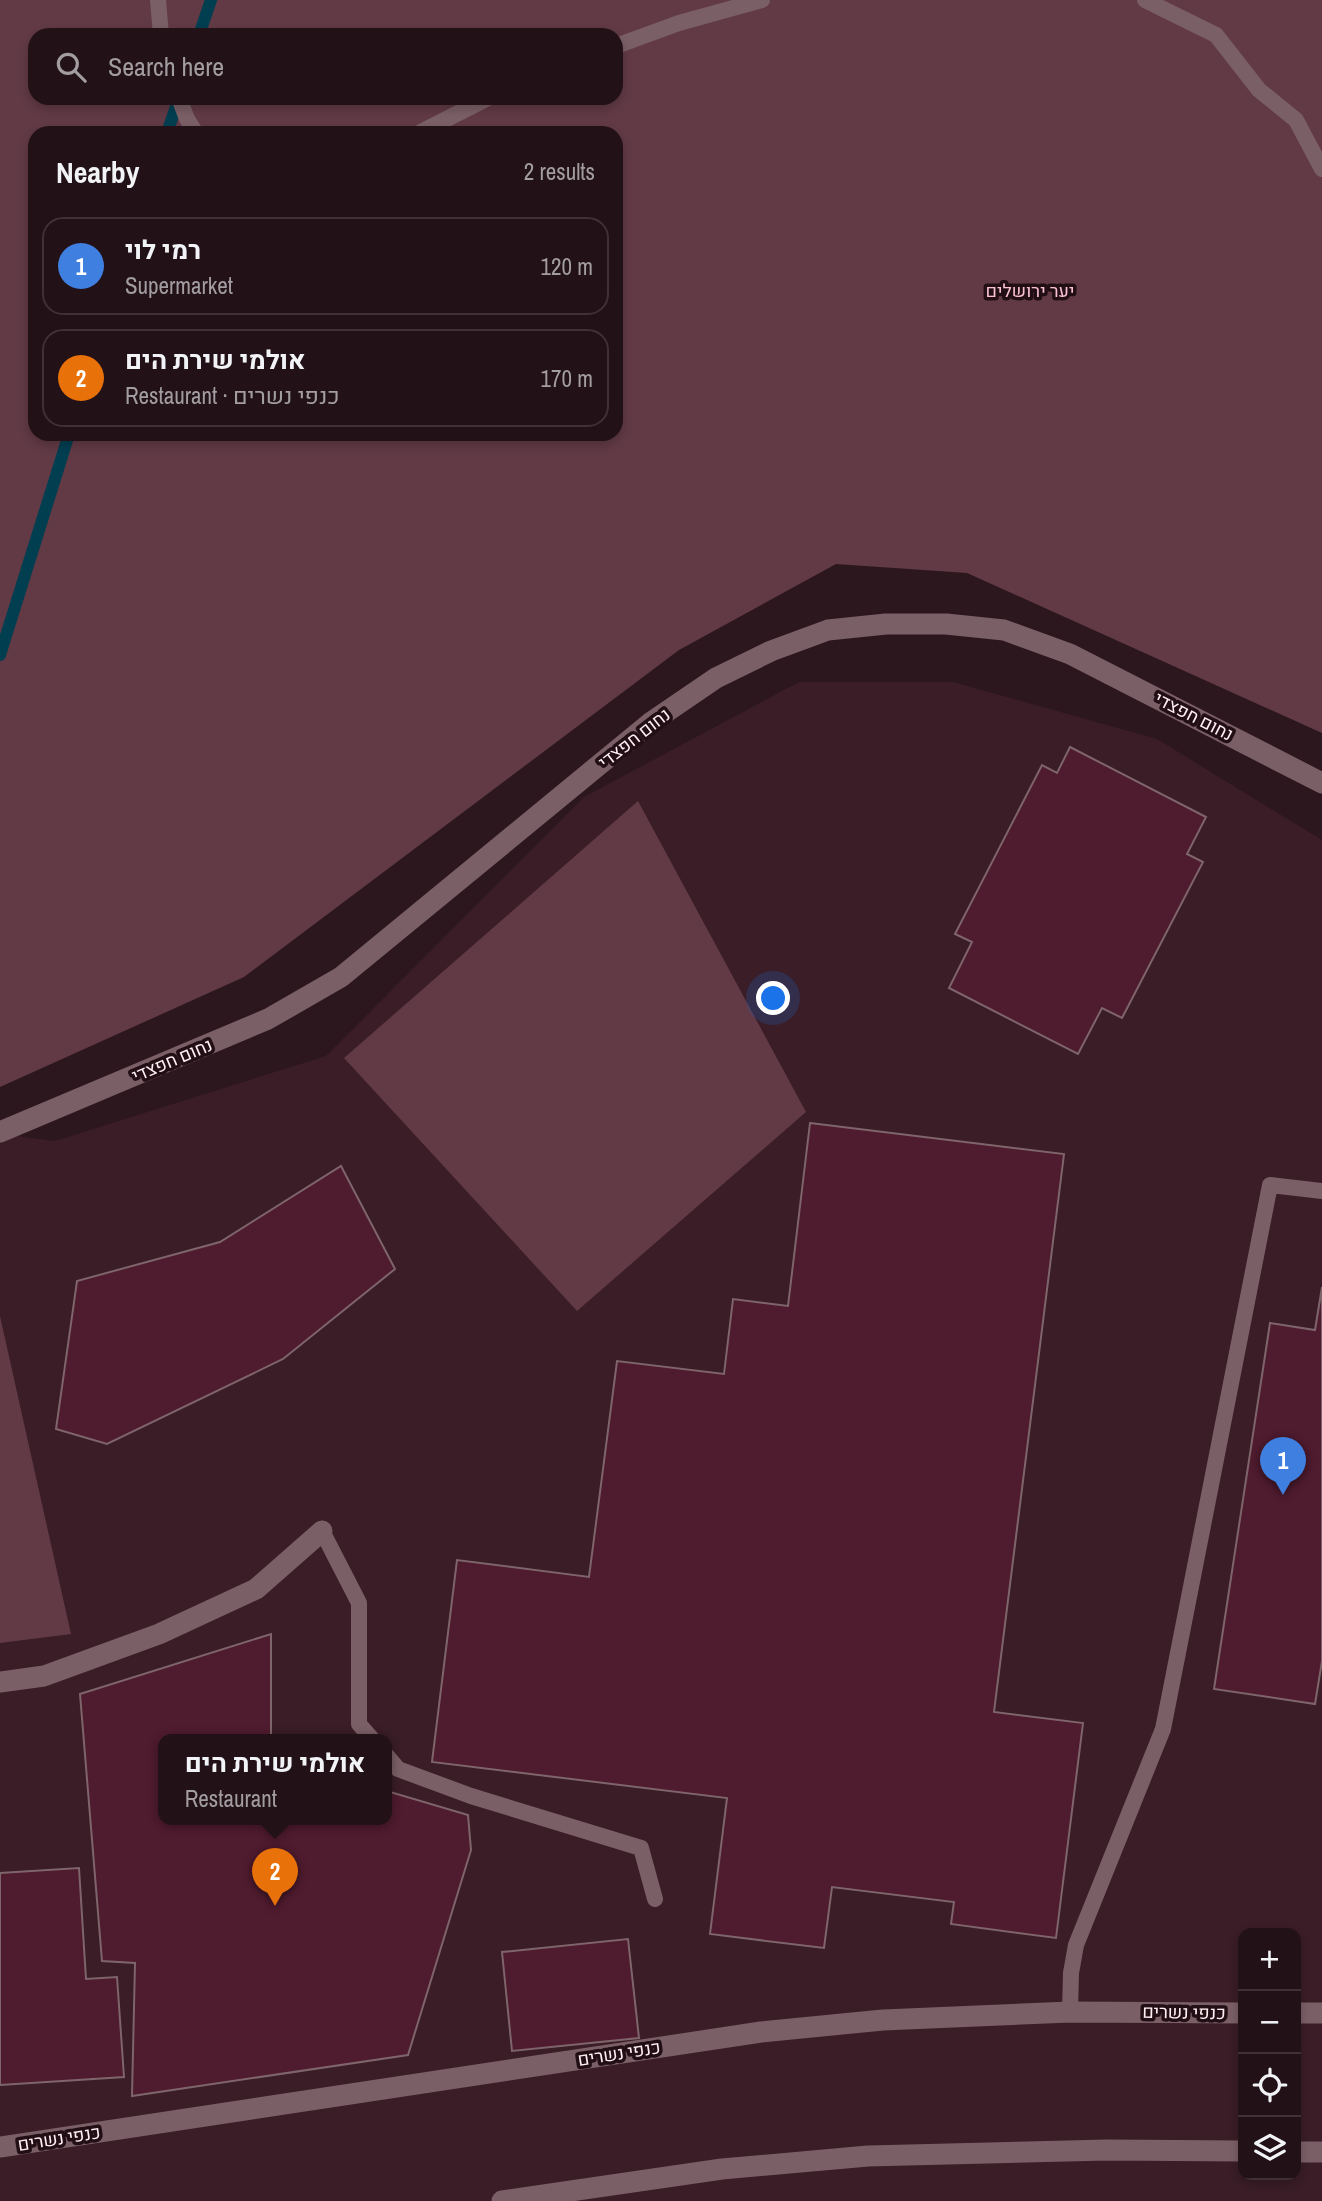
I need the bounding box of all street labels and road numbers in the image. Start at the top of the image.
street label: נחום חפצדי [1150,686,1238,746]
street label: נחום חפצדי [593,702,675,774]
street label: נחום חפצדי [128,1032,216,1088]
street label: כנפי נשרים [1142,1999,1226,2025]
street label: כנפי נשרים [576,2034,662,2072]
street label: כנפי נשרים [16,2119,102,2157]

